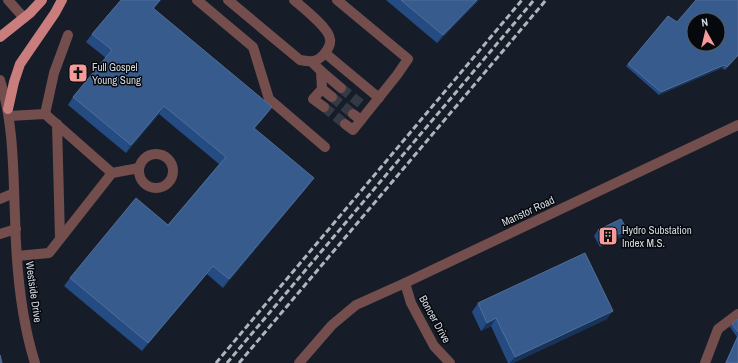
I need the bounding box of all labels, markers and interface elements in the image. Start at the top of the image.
north arrow [686,12,726,52]
text: N [700,15,709,29]
place label: Full Gospel Young Sung [92,60,141,87]
church icon: Full Gospel Young Sung [67,62,89,84]
street label: Manstor Road [499,193,557,229]
place label: Hydro Substation Index M.S. [622,223,692,250]
building icon: Hydro Substation Index M.S. [597,225,619,247]
street label: Westside Drive [23,261,45,323]
street label: Boncer Drive [416,293,454,345]

